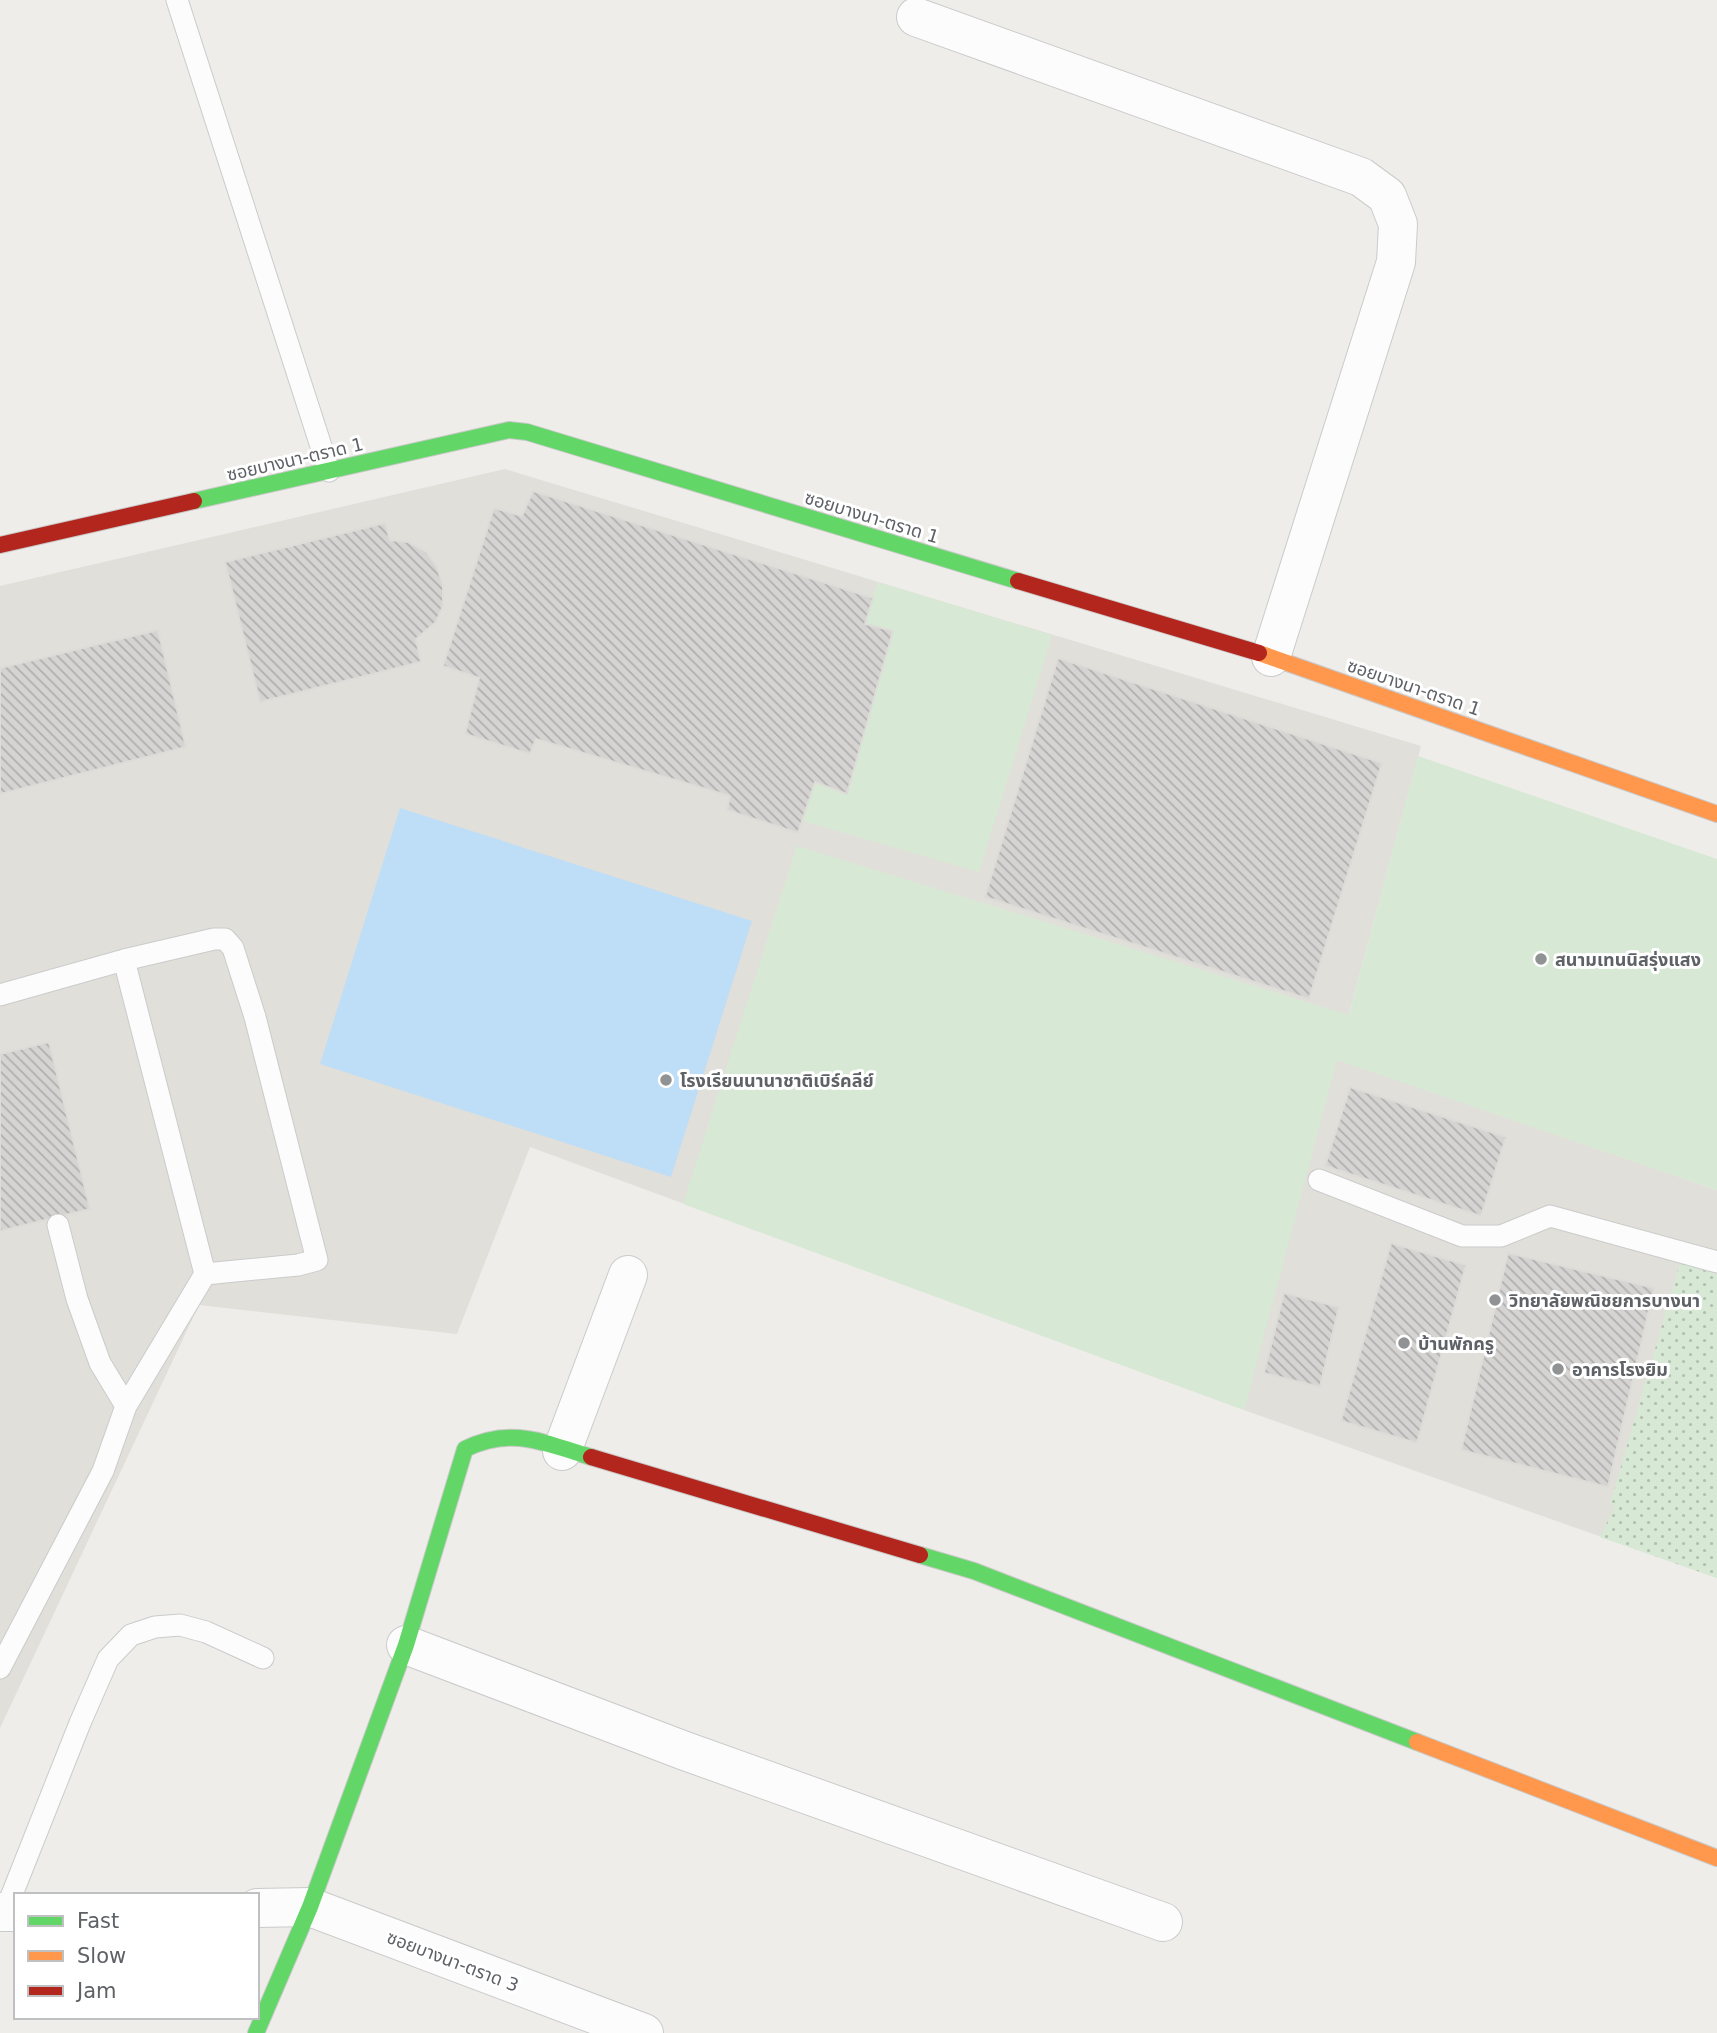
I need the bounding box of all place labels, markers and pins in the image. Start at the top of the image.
place label: สนามเทนนิสรุ่งแสง [1555,949,1701,971]
marker: สนามเทนนิสรุ่งแสง [1533,951,1549,967]
place label: โรงเรียนนานาชาติเบิร์คลีย์ [680,1070,874,1091]
marker: โรงเรียนนานาชาติเบิร์คลีย์ [658,1072,674,1088]
place label: วิทยาลัยพณิชยการบางนา [1509,1290,1700,1311]
marker: วิทยาลัยพณิชยการบางนา [1487,1292,1503,1308]
place label: บ้านพักครู [1418,1333,1494,1355]
marker: บ้านพักครู [1396,1335,1412,1351]
place label: อาคารโรงยิม [1572,1359,1668,1380]
marker: อาคารโรงยิม [1550,1361,1566,1377]

